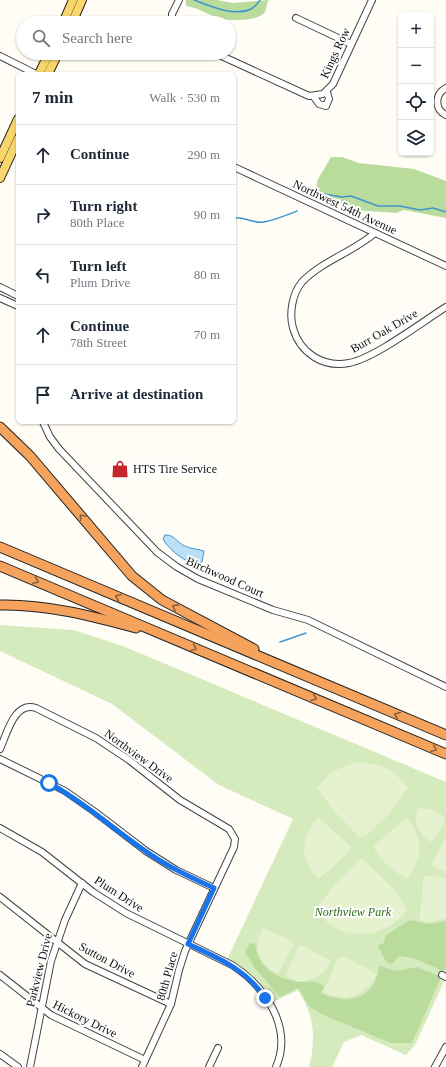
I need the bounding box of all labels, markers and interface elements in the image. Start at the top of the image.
map controls [398,12,434,156]
button: + [398,12,434,48]
search box [16,16,236,60]
street label: Kings Row [317,25,353,81]
icon: search [30,27,52,49]
text: Search here [62,30,132,46]
button: − [398,48,434,84]
button: locate [398,84,434,120]
text: 7 min [32,88,73,107]
text: Walk · 530 m [149,90,220,105]
button: layers [398,120,434,156]
icon: ahead [32,144,54,166]
text: Continue [70,146,129,162]
text: 290 m [187,147,220,162]
street label: Northwest 54th Avenue [291,177,399,237]
text: Turn right [70,198,137,214]
icon: right [32,204,54,226]
text: 90 m [194,207,220,222]
text: 80th Place [70,215,125,230]
text: Turn left [70,258,127,274]
icon: left [32,264,54,286]
text: 80 m [194,267,220,282]
text: Plum Drive [70,275,130,290]
street label: Burr Oak Drive [348,306,420,356]
text: Continue [70,318,129,334]
icon: ahead [32,324,54,346]
text: 70 m [194,327,220,342]
text: 78th Street [70,335,127,350]
icon: arrive [32,384,54,406]
text: Arrive at destination [70,386,203,402]
shop icon: HTS Tire Service [110,459,130,479]
place label: HTS Tire Service [133,462,217,476]
one-way arrow [80,514,87,522]
street label: Birchwood Court [184,554,267,601]
one-way arrow [31,576,39,584]
one-way arrow [114,594,122,602]
one-way arrow [172,604,179,612]
one-way arrow [191,643,198,651]
one-way arrow [310,693,318,701]
one-way arrow [394,711,401,719]
street label: Northview Drive [102,726,176,786]
one-way arrow [431,744,438,752]
route start [40,774,58,792]
street label: Plum Drive [92,873,146,915]
park label: Northview Park [314,905,392,919]
street label: Parkview Drive [23,932,55,1008]
street label: Sutton Drive [76,939,138,981]
street label: 80th Place [153,950,181,1002]
route end [256,989,274,1007]
street label: Hickory Drive [51,997,119,1041]

